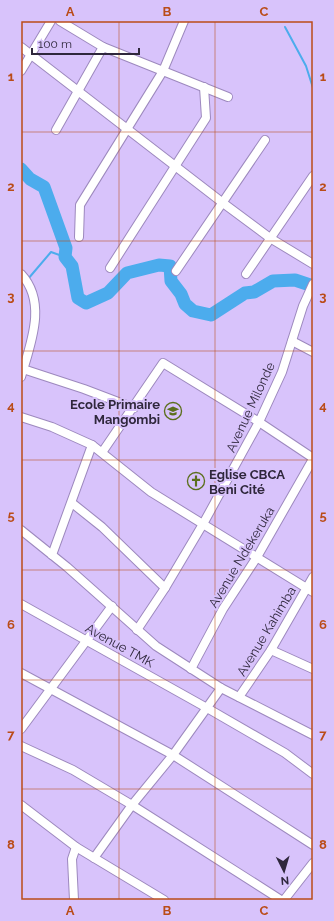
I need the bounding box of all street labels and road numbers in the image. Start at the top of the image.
street label: Avenue Milonde [223,359,278,455]
street label: Avenue Ndekeruka [205,504,277,610]
street label: Avenue Kahimba [234,584,299,679]
street label: Avenue TMK [83,620,157,671]

